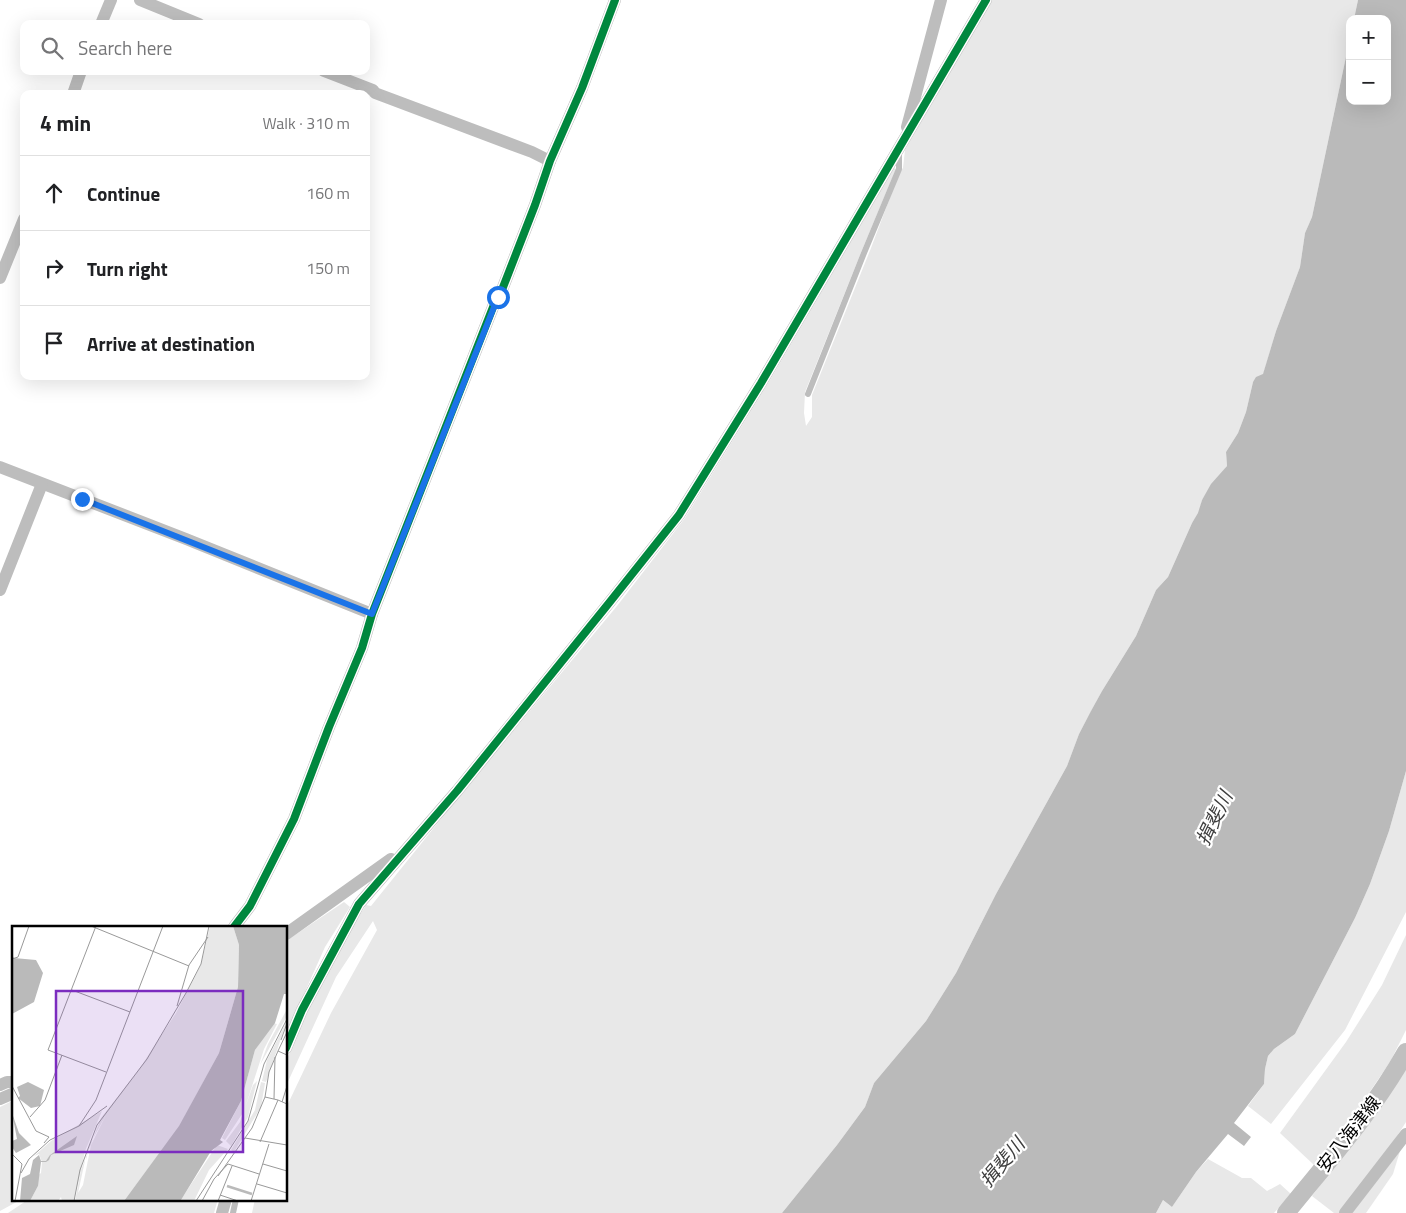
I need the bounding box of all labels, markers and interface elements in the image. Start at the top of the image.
map controls [1346,15,1391,105]
button: + [1346,15,1391,60]
search box [20,20,370,75]
text: Search here [78,33,172,62]
icon: search [38,34,66,62]
button: − [1346,60,1391,105]
text: 4 min [40,107,91,139]
text: Walk · 310 m [262,111,350,135]
icon: ahead [40,179,68,207]
text: Continue [87,179,160,208]
text: 160 m [306,181,350,205]
icon: right [40,254,68,282]
text: Turn right [87,254,168,283]
text: 150 m [306,256,350,280]
route start [487,286,510,309]
icon: arrive [40,329,68,357]
text: Arrive at destination [87,329,255,358]
route end [71,488,94,511]
water label: 揖斐川 [1188,784,1240,850]
inset map [12,926,288,1200]
street label: 安八海津線 [1310,1090,1387,1177]
water label: 揖斐川 [972,1129,1032,1193]

